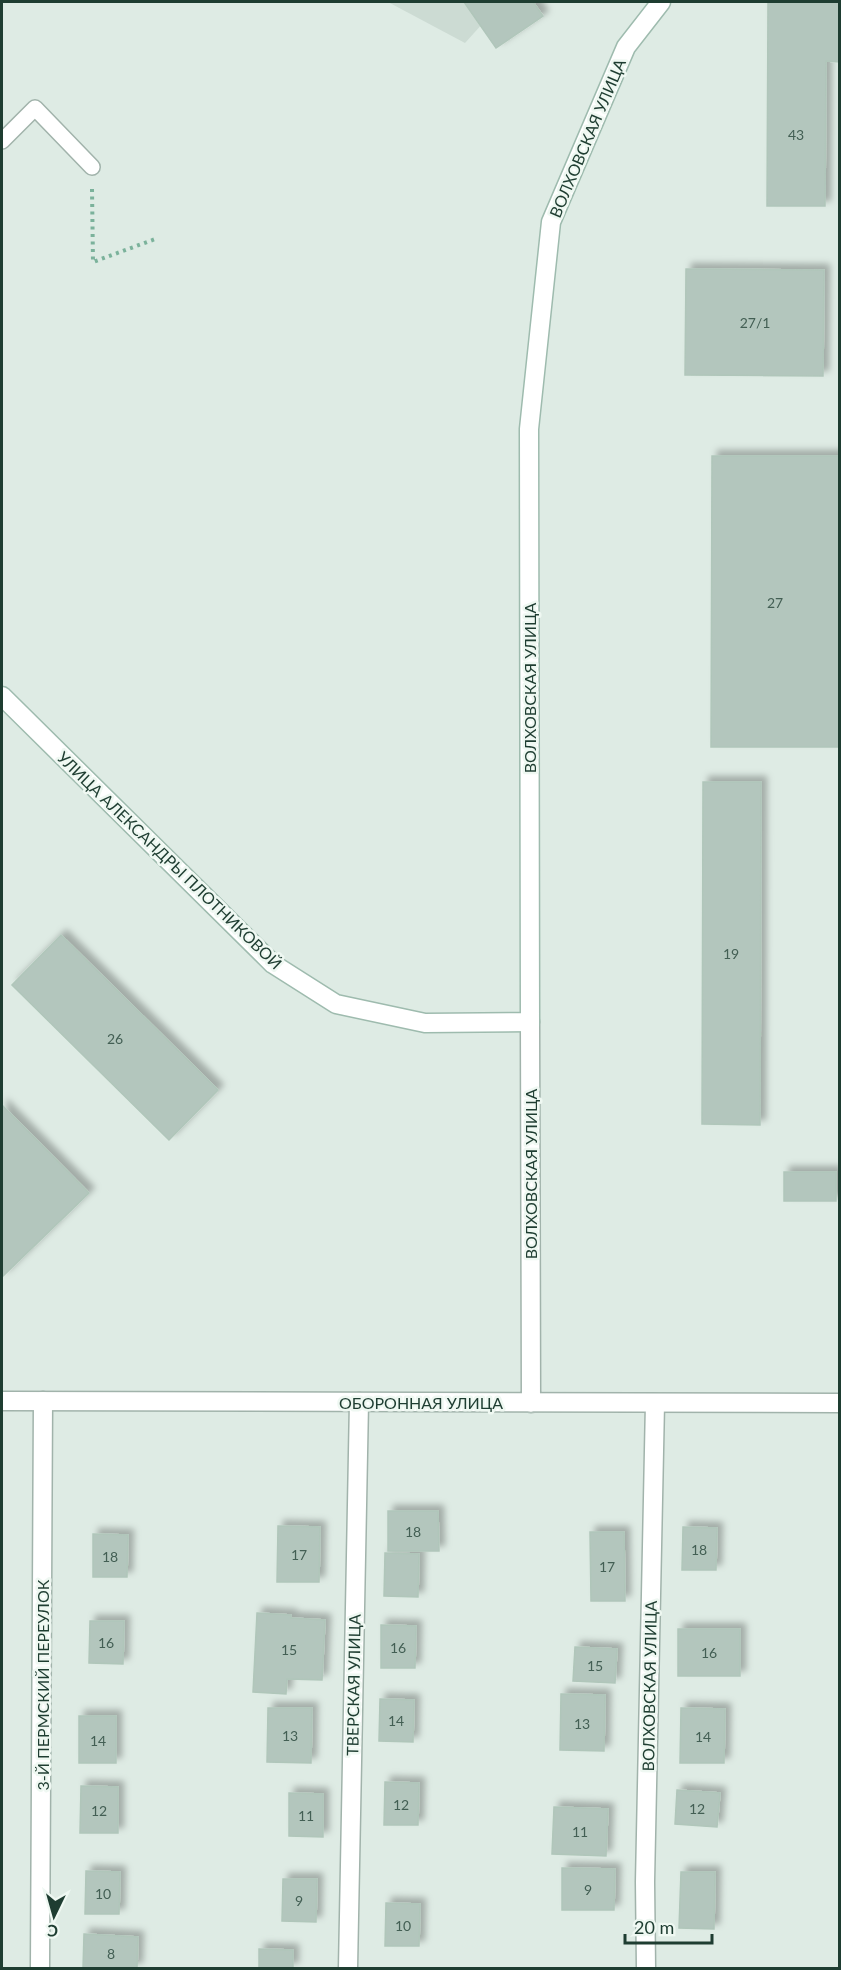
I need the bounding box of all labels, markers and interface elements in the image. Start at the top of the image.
street label: ВОЛХОВСКАЯ УЛИЦА [545,56,629,220]
house number: 43 [788,126,804,143]
house number: 27/1 [740,314,770,331]
house number: 27 [767,594,783,611]
street label: ВОЛХОВСКАЯ УЛИЦА [520,602,539,773]
street label: УЛИЦА АЛЕКСАНДРЫ ПЛОТНИКОВОЙ [54,747,286,973]
house number: 19 [723,945,739,962]
house number: 26 [107,1030,123,1047]
street label: ВОЛХОВСКАЯ УЛИЦА [521,1088,540,1259]
street label: ОБОРОННАЯ УЛИЦА [339,1393,503,1412]
house number: 18 [405,1523,421,1540]
house number: 18 [691,1541,707,1558]
house number: 17 [291,1546,307,1563]
house number: 18 [102,1548,118,1565]
house number: 17 [599,1558,615,1575]
street label: 3-Й ПЕРМСКИЙ ПЕРЕУЛОК [33,1579,52,1790]
street label: ВОЛХОВСКАЯ УЛИЦА [638,1600,660,1771]
street label: ТВЕРСКАЯ УЛИЦА [342,1614,364,1756]
house number: 16 [98,1634,114,1651]
house number: 16 [390,1639,406,1656]
house number: 15 [281,1641,297,1658]
house number: 16 [701,1644,717,1661]
house number: 15 [587,1657,603,1674]
house number: 14 [388,1712,404,1729]
house number: 13 [574,1715,590,1732]
house number: 13 [282,1727,298,1744]
house number: 14 [695,1728,711,1745]
house number: 14 [90,1732,106,1749]
house number: 12 [393,1796,409,1813]
house number: 12 [689,1800,705,1817]
house number: 12 [91,1802,107,1819]
house number: 11 [298,1807,314,1824]
house number: 11 [572,1823,588,1840]
house number: 9 [584,1881,592,1898]
house number: 10 [95,1885,111,1902]
north arrow [24,1886,84,1946]
house number: 9 [295,1892,303,1909]
scale bar [625,1907,712,1945]
text: 20 m [634,1916,674,1938]
house number: 10 [395,1917,411,1934]
text: С [46,1921,59,1941]
house number: 8 [107,1945,115,1962]

